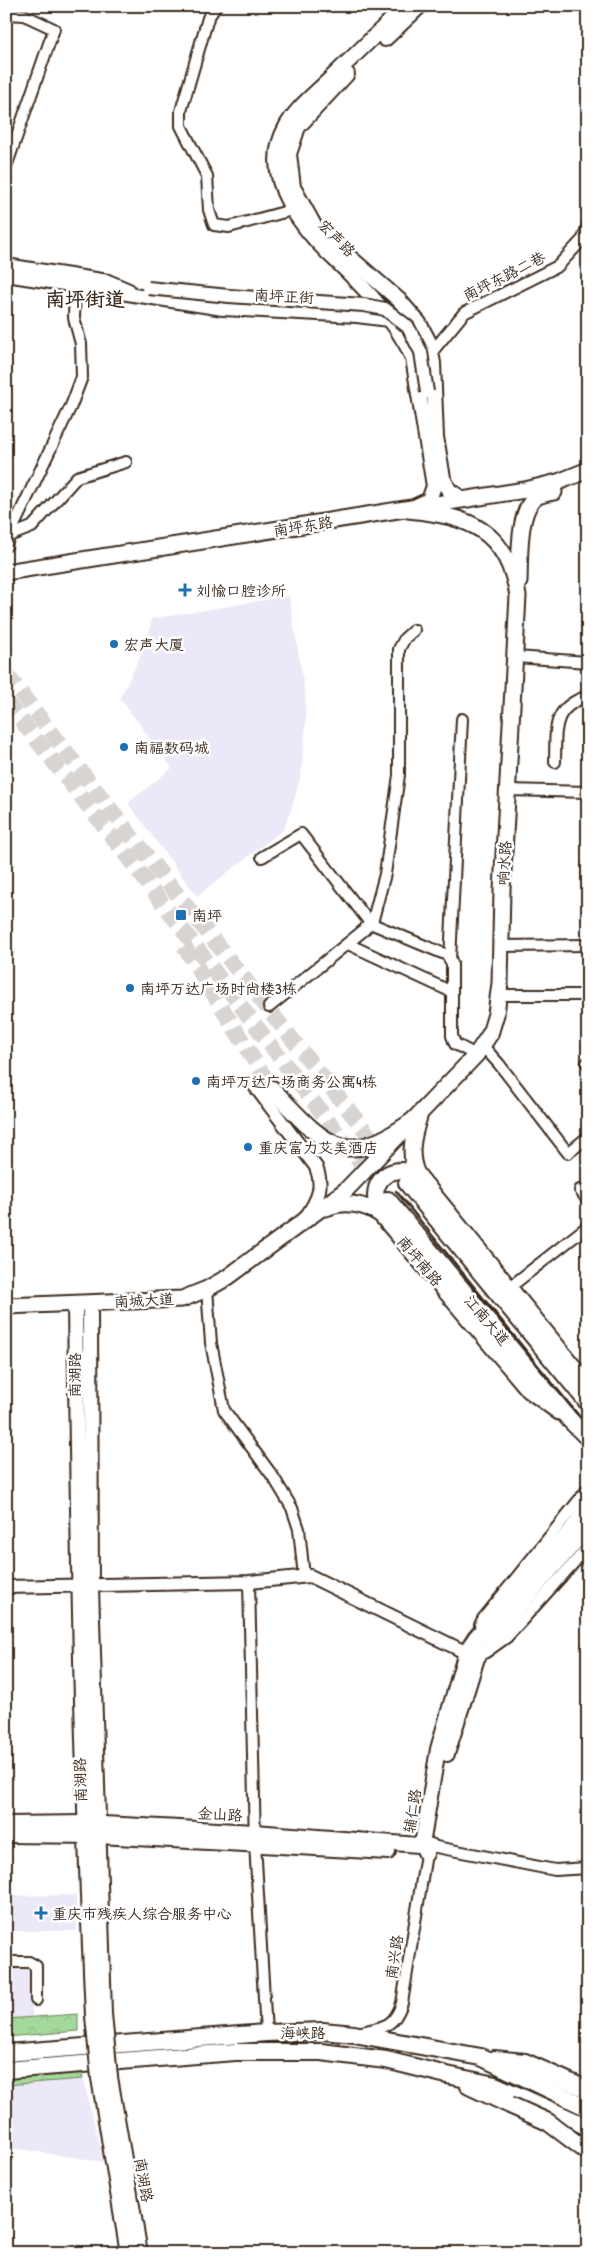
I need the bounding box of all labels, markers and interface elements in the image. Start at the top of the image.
street label: 宏声路 [314,215,360,261]
street label: 南坪东路二巷 [459,246,549,306]
street label: 南坪正街 [253,284,315,308]
district label: 南坪街道 [45,285,125,312]
street label: 南坪东路 [272,511,334,541]
place label: 刘愉口腔诊所 [196,580,286,601]
marker: 刘愉口腔诊所 [178,583,192,597]
place label: 宏声大厦 [124,634,184,655]
marker: 宏声大厦 [108,638,120,650]
place label: 南福数码城 [134,737,209,758]
marker: 南福数码城 [118,741,130,753]
street label: 响水路 [492,840,516,886]
place label: 南坪 [192,905,222,926]
marker: 南坪 [174,908,188,922]
place label: 南坪万达广场时尚楼3栋 [140,978,297,999]
marker: 南坪万达广场时尚楼3栋 [124,982,136,994]
place label: 南坪万达广场商务公寓4栋 [206,1071,377,1092]
marker: 南坪万达广场商务公寓4栋 [190,1075,202,1087]
place label: 重庆富力艾美酒店 [258,1137,378,1158]
marker: 重庆富力艾美酒店 [242,1141,254,1153]
street label: 南坪南路 [393,1231,447,1291]
street label: 南城大道 [113,1288,175,1312]
street label: 江南大道 [460,1290,514,1350]
street label: 南湖路 [64,1352,85,1398]
street label: 南湖路 [69,1757,91,1803]
street label: 辅仁路 [398,1787,426,1835]
street label: 金山路 [197,1802,243,1826]
place label: 重庆市残疾人综合服务中心 [52,1903,232,1924]
marker: 重庆市残疾人综合服务中心 [34,1906,48,1920]
street label: 南兴路 [380,1933,408,1981]
street label: 海峡路 [280,2022,326,2043]
street label: 南湖路 [130,2156,158,2204]

